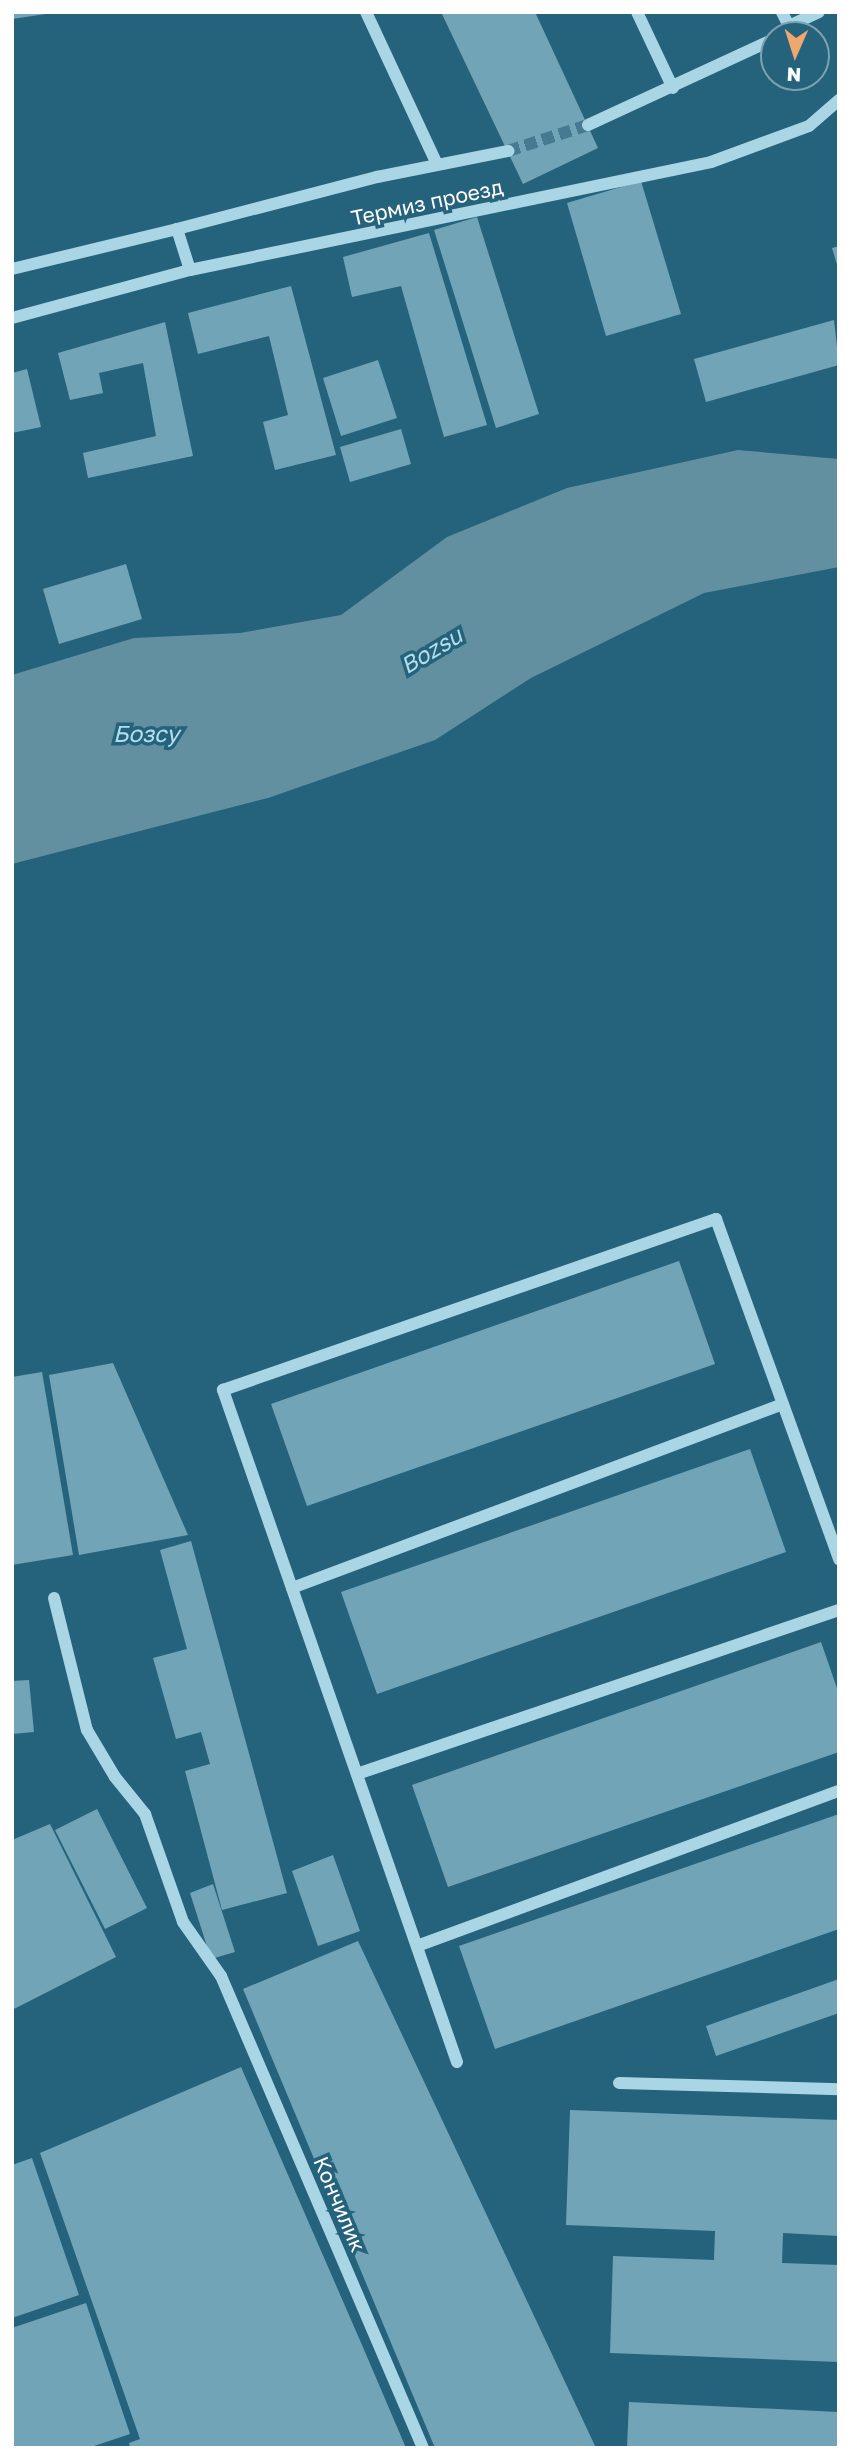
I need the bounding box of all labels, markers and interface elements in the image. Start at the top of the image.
north arrow [760,21,830,91]
text: N [786,64,802,87]
street label: Термиз проезд [349,174,505,230]
water label: Bozsu [395,621,467,679]
water label: Бозсу [113,719,179,747]
street label: Кончилик [309,2152,371,2256]

